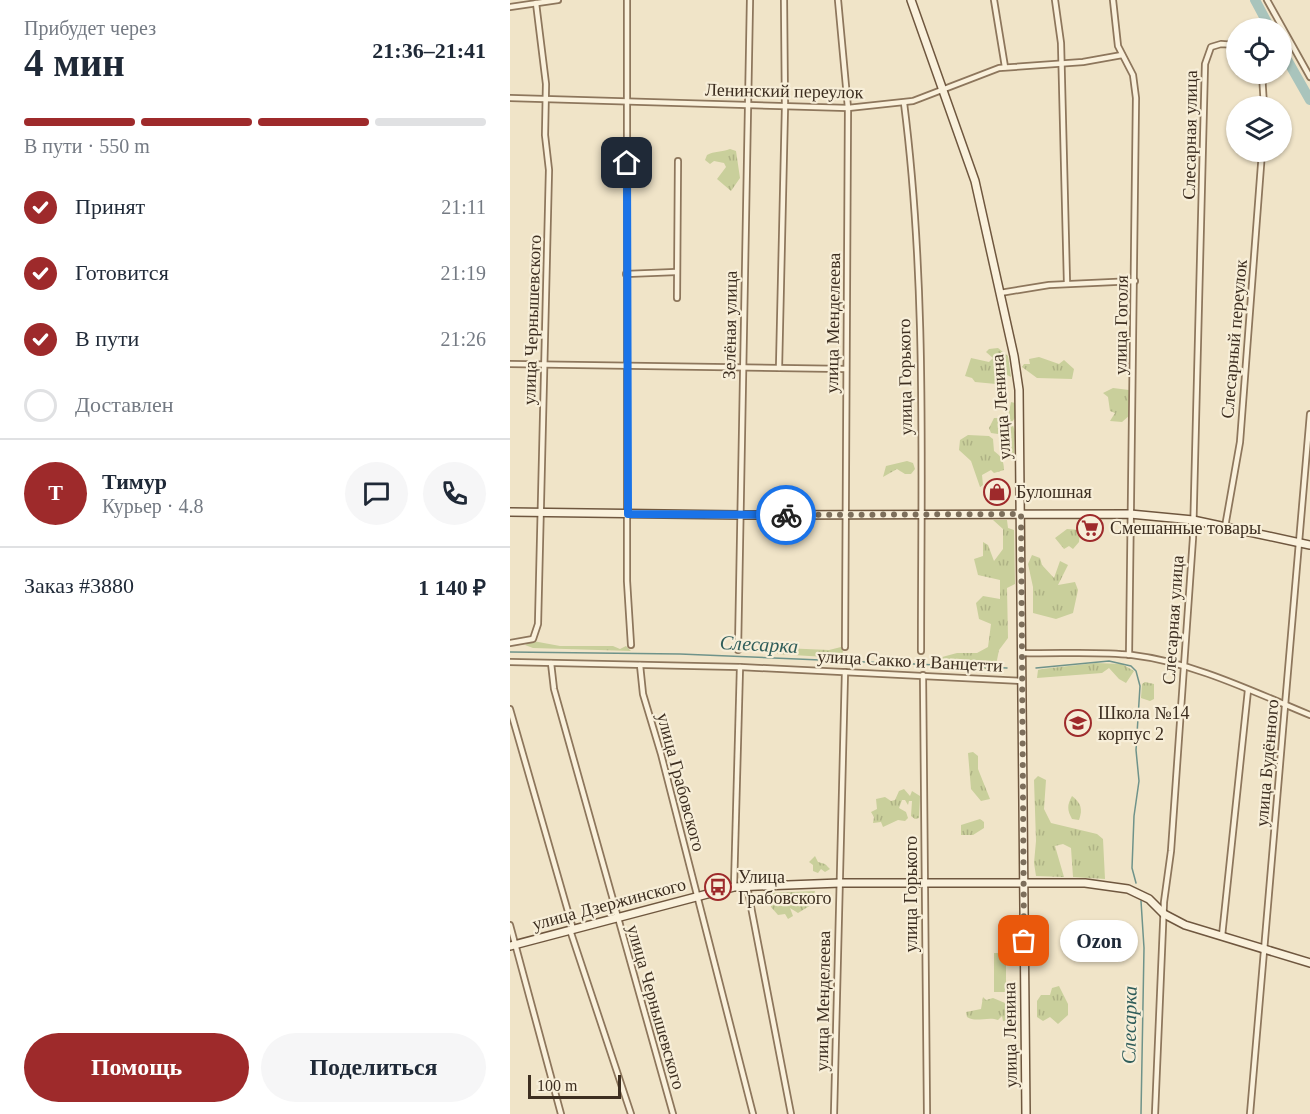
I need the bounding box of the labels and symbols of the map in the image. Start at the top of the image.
street label: Слесарная улица [1179,70,1201,200]
street label: Ленинский переулок [705,80,864,102]
pin [601,137,652,188]
street label: улица Чернышевского [519,235,545,405]
street label: улица Менделеева [822,252,844,394]
street label: Слесарный переулок [1217,258,1251,419]
street label: Зелёная улица [719,270,741,380]
street label: улица Гоголя [1110,275,1132,375]
street label: улица Горького [894,318,916,436]
street label: улица Ленина [987,353,1015,461]
shop icon: Булошная [982,477,1012,507]
place label: Булошная [1016,482,1092,502]
courier [756,485,816,545]
supermarket icon: Смешанные товары [1075,513,1105,543]
place label: Смешанные товары [1110,518,1261,538]
street label: Слесарная улица [1159,555,1187,685]
water label: Слесарка [719,631,799,658]
street label: улица Сакко и Ванцетти [817,646,1004,676]
street label: улица Будённого [1251,698,1283,828]
place label: Школа №14 корпус 2 [1098,703,1189,744]
school or university icon: Школа №14 корпус 2 [1063,708,1093,738]
street label: улица Грабовского [653,711,709,853]
street label: улица Горького [901,836,921,952]
place label: Улица Грабовского [738,867,832,908]
bus stop icon: Улица Грабовского [703,872,733,902]
street label: улица Дзержинского [530,874,688,934]
pin [998,915,1049,966]
callout: Ozon [1060,920,1138,962]
street label: улица Чернышевского [623,922,689,1092]
street label: улица Менделеева [812,930,834,1072]
street label: улица Ленина [999,982,1021,1088]
water label: Слесарка [1117,986,1142,1064]
scale bar [528,1072,621,1100]

